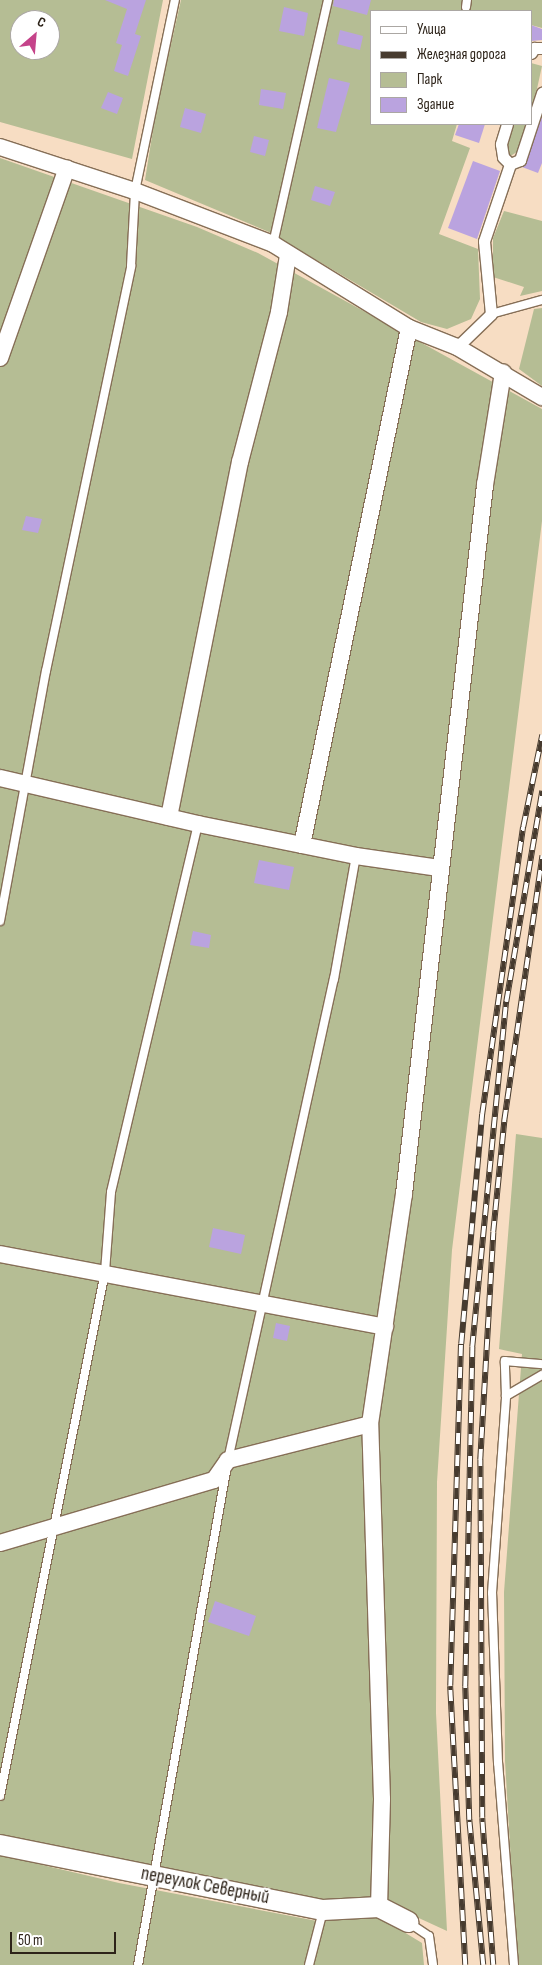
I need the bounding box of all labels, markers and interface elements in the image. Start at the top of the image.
north arrow [10,10,60,60]
legend [370,10,532,125]
text: С [35,13,49,31]
text: Улица [417,20,446,39]
text: Железная дорога [417,45,506,64]
text: Парк [417,70,442,89]
text: Здание [417,95,454,114]
street label: переулок Северный [139,1862,271,1910]
scale bar [12,1922,119,1954]
text: 50 m [18,1931,43,1950]

